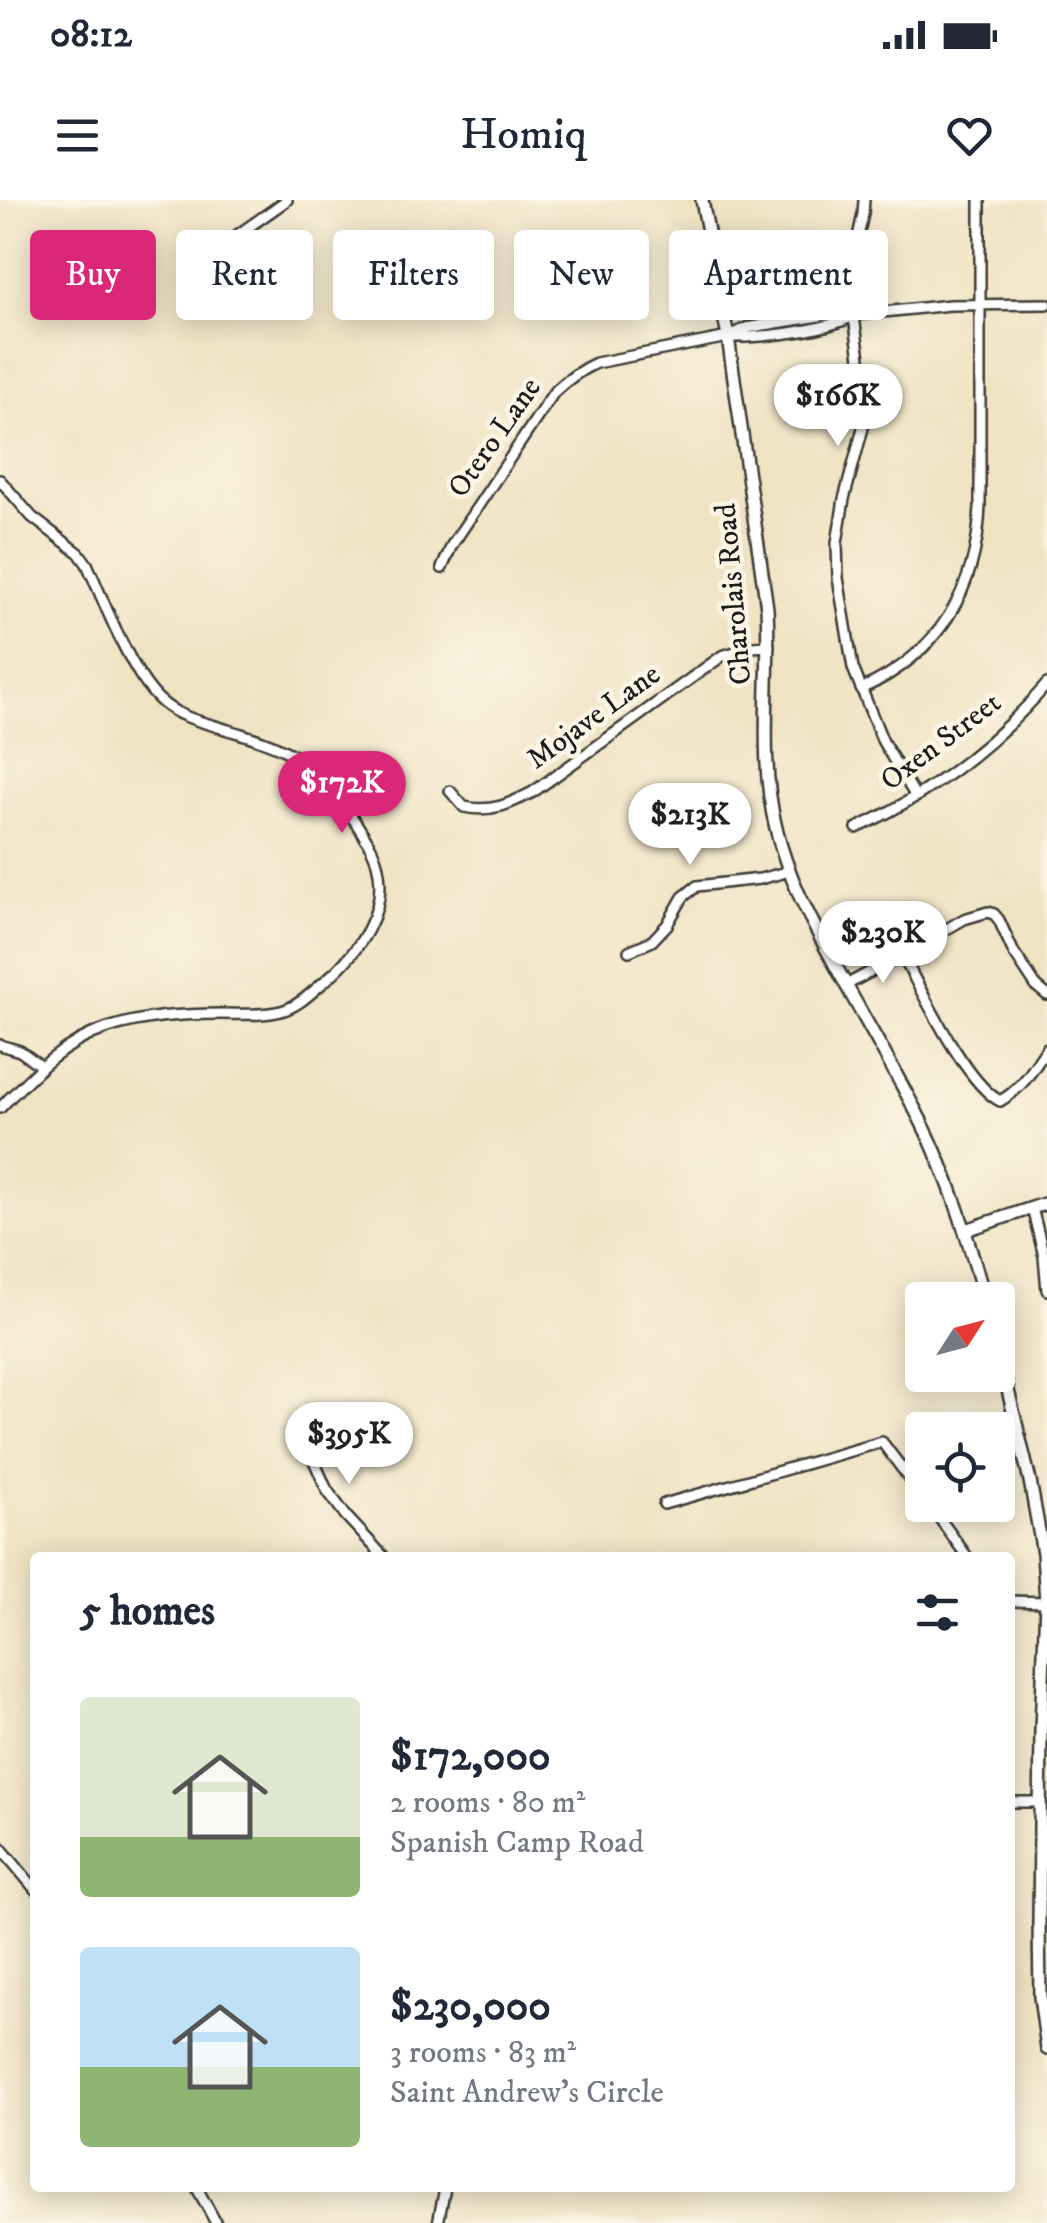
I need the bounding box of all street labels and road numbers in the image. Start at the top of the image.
street label: Otero Lane [440,371,550,505]
street label: Charolais Road [708,502,760,686]
street label: Mojave Lane [520,656,668,778]
street label: Oxen Street [873,685,1009,799]

